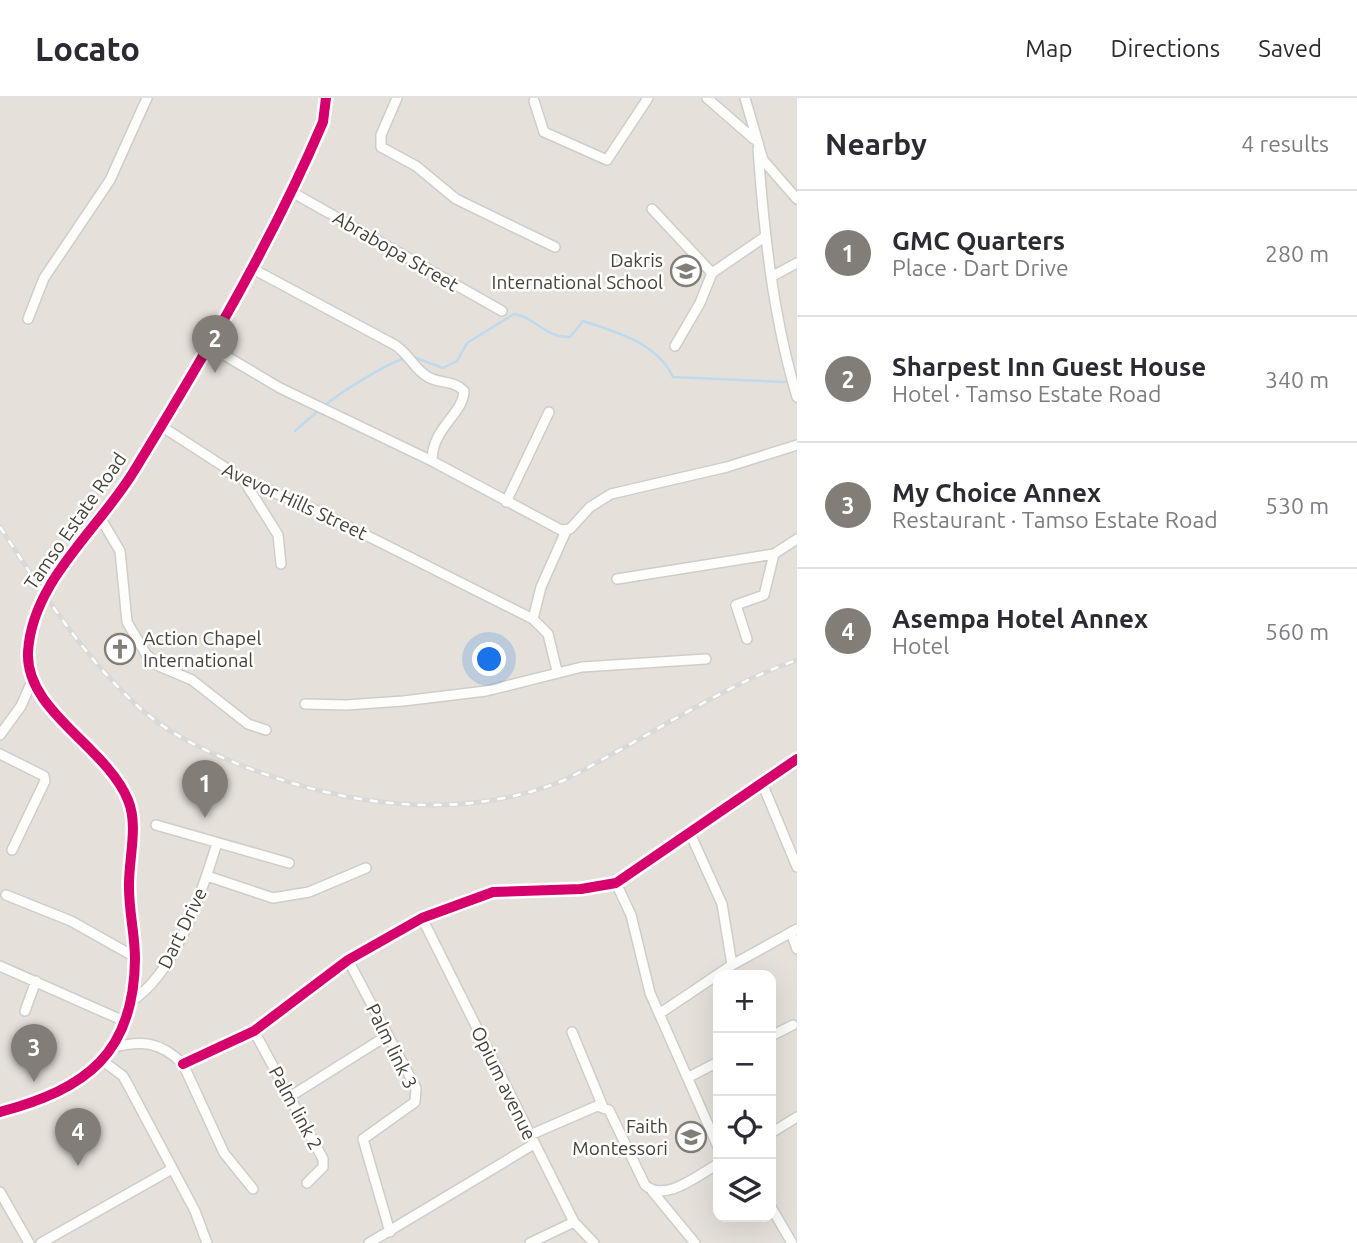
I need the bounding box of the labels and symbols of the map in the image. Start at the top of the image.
street label: Abrabopa Street [329,206,463,296]
place label: Dakris International School [492,249,663,293]
school or university icon: Dakris International School [669,254,703,288]
pin: 2 [192,315,238,373]
street label: Tamso Estate Road [20,448,130,594]
street label: Avevor Hills Street [219,458,371,544]
place label: Action Chapel International [143,627,261,671]
church icon: Action Chapel International [103,632,137,666]
your location [472,642,506,676]
pin: 1 [182,760,228,818]
street label: Dart Drive [153,884,211,972]
street label: Palm link 3 [362,1000,422,1092]
street label: Opium avenue [467,1023,541,1143]
pin: 3 [11,1024,57,1082]
street label: Palm link 2 [265,1062,327,1154]
pin: 4 [55,1108,101,1166]
place label: Faith Montessori [572,1115,668,1159]
school or university icon: Faith Montessori [674,1120,708,1154]

